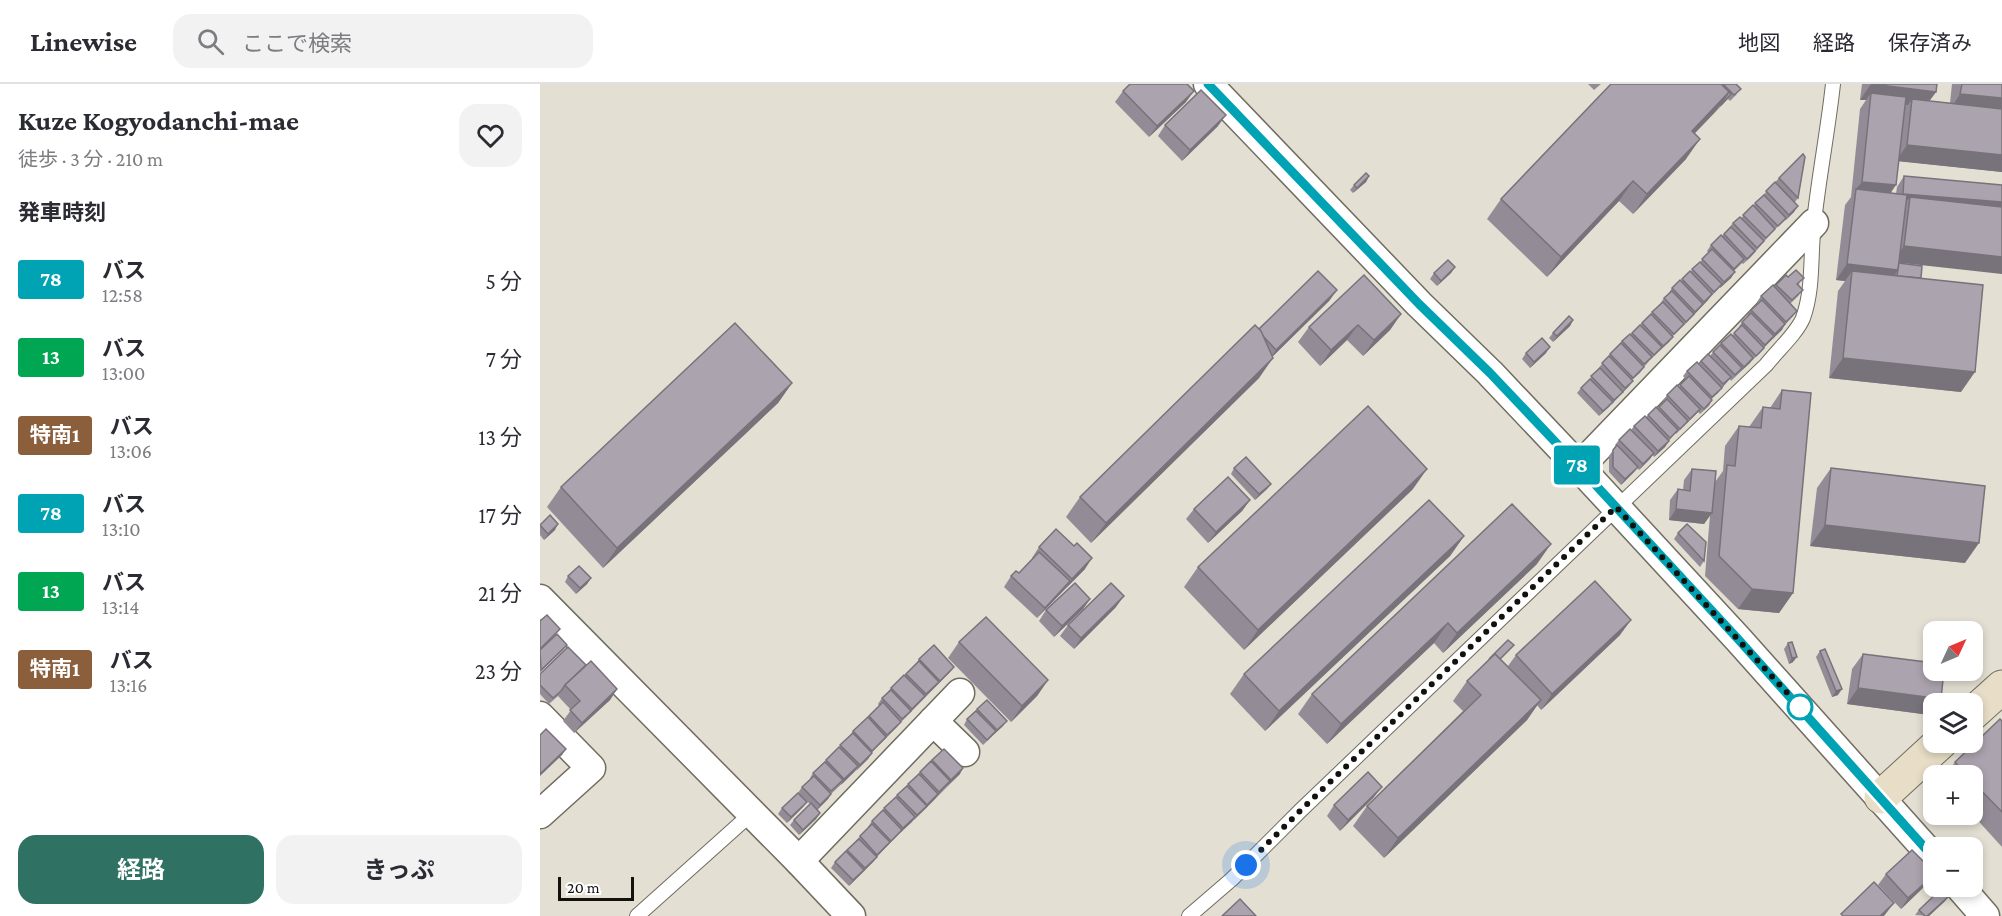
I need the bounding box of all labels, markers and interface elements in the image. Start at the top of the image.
search box [173,14,593,68]
icon: search [194,25,227,58]
text: Linewise [30,26,137,57]
text: ここで検索 [242,31,352,56]
text: 地図 [1738,31,1780,55]
text: 経路 [1813,31,1855,55]
text: 保存済み [1888,31,1972,55]
button: heart [459,104,522,167]
text: Kuze Kogyodanchi-mae [18,105,299,136]
text: 徒歩 · 3 分 · 210 m [18,148,163,170]
text: 発車時刻 [18,200,106,225]
text: バス [102,258,146,283]
text: 78 [40,267,62,291]
text: 5 分 [485,269,522,294]
text: 12:58 [102,284,143,306]
text: バス [102,336,146,361]
text: 13 [42,345,60,369]
text: 7 分 [486,347,522,372]
text: 13:00 [102,362,145,384]
text: バス [110,414,154,439]
text: 特南1 [30,423,80,447]
text: 13 分 [478,425,522,450]
text: 13:06 [110,440,152,462]
line badge: 78 [1550,446,1604,484]
text: 78 [1566,453,1588,477]
text: バス [102,492,146,517]
text: 78 [40,501,62,525]
text: 17 分 [478,503,522,528]
text: 13:10 [102,518,141,540]
text: バス [102,570,146,595]
text: 13 [42,579,60,603]
text: 21 分 [478,581,522,606]
text: 13:14 [102,596,140,618]
north arrow [1923,621,1983,681]
map controls [1923,621,1983,897]
text: バス [110,648,154,673]
text: 特南1 [30,657,80,681]
text: 23 分 [475,659,522,684]
text: 13:16 [110,674,147,696]
button: layers [1923,693,1983,753]
unlabelled marker [1787,694,1813,720]
button: + [1923,765,1983,825]
button: 経路 [18,835,264,904]
button: きっぷ [276,835,522,904]
button: − [1923,837,1983,897]
your location [1231,850,1261,880]
scale bar [558,874,634,902]
text: 20 m [567,879,600,896]

